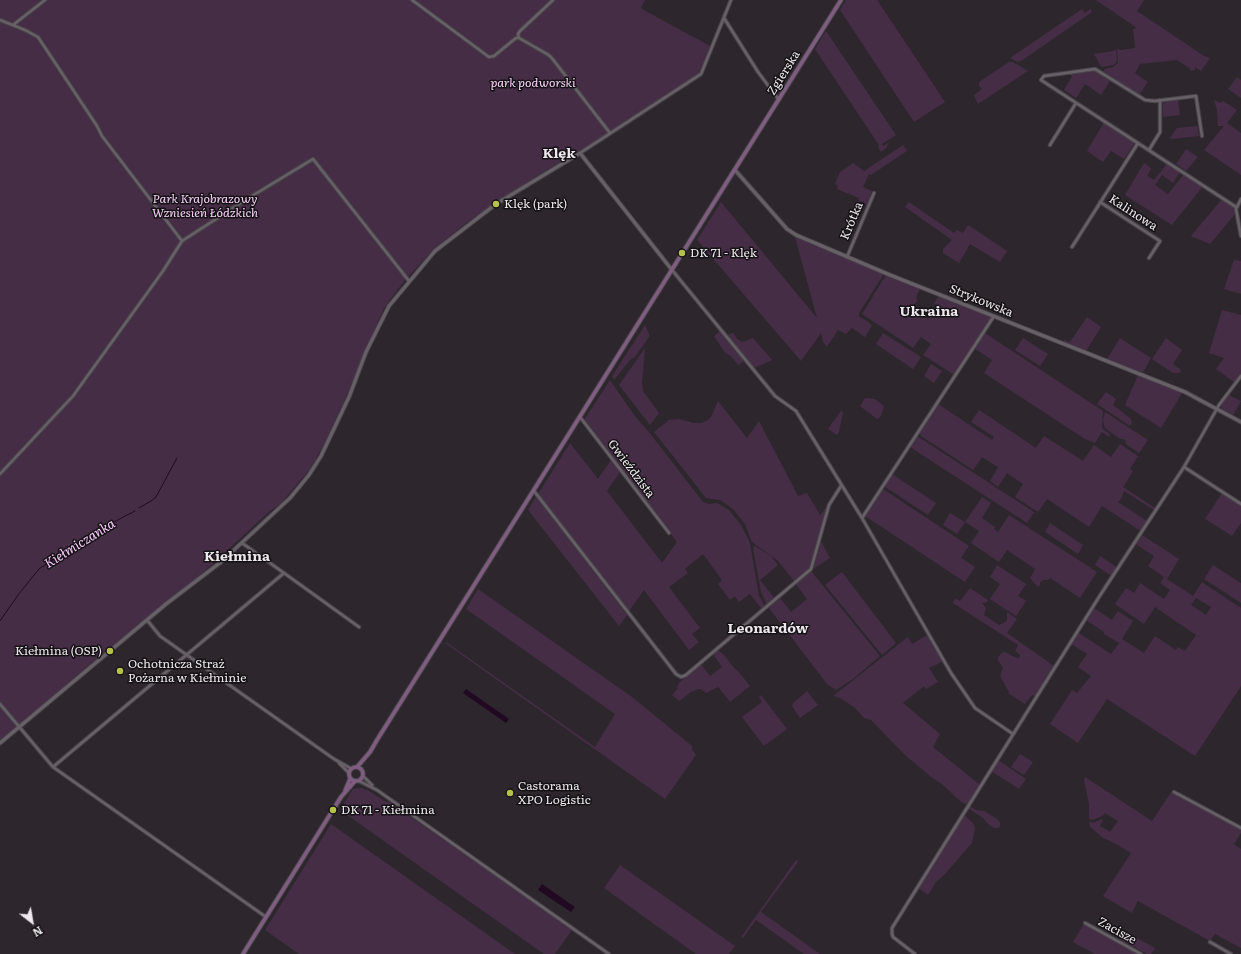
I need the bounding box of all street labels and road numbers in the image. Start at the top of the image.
street label: Zgierska [765,48,803,98]
street label: Kalinowa [1106,192,1160,234]
street label: Krótka [838,200,866,242]
street label: Strykowska [947,282,1015,320]
street label: Gwieździsta [604,437,658,501]
street label: Zacisze [1095,915,1139,947]

